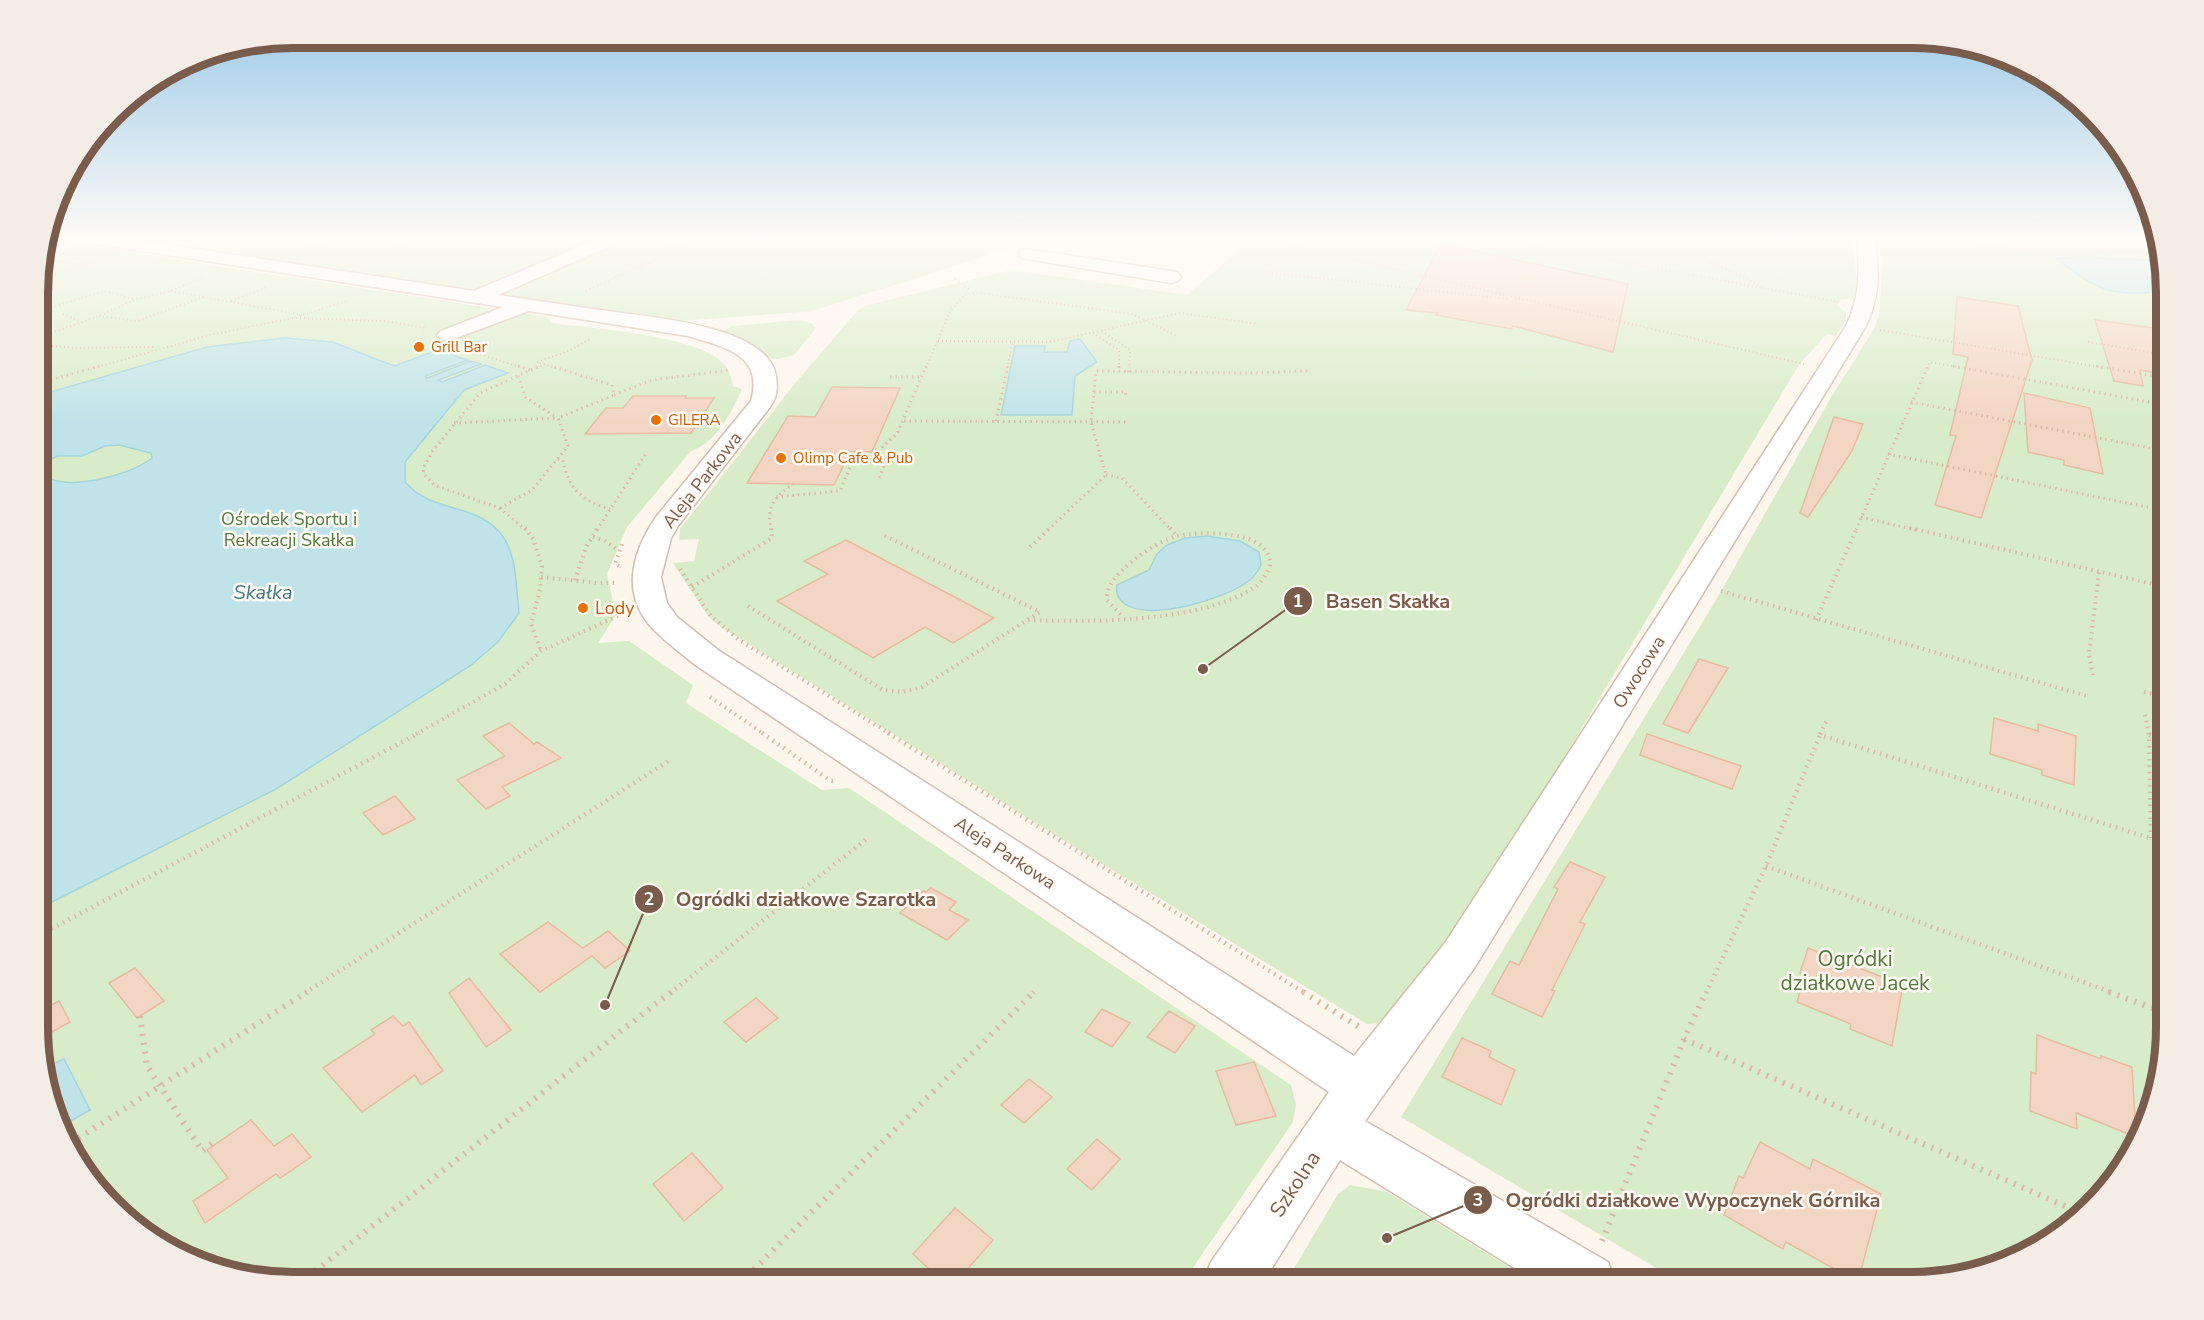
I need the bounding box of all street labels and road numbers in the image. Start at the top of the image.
street label: Aleja Parkowa [657,427,747,533]
street label: Owocowa [1607,631,1671,713]
street label: Aleja Parkowa [950,811,1060,895]
street label: Szkolna [1263,1145,1327,1223]

